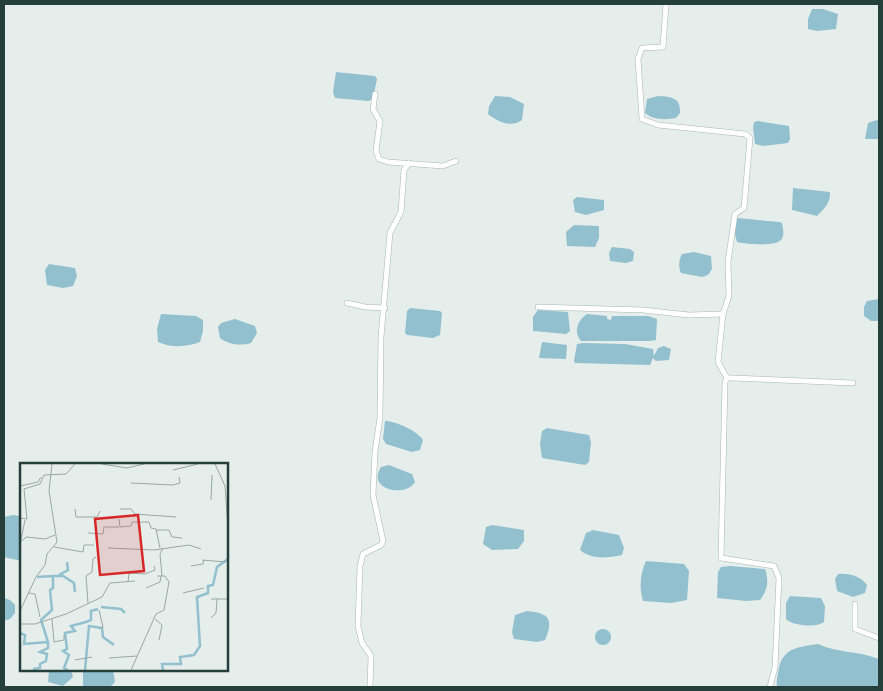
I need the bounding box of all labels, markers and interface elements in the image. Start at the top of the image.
inset map [20,463,228,671]

